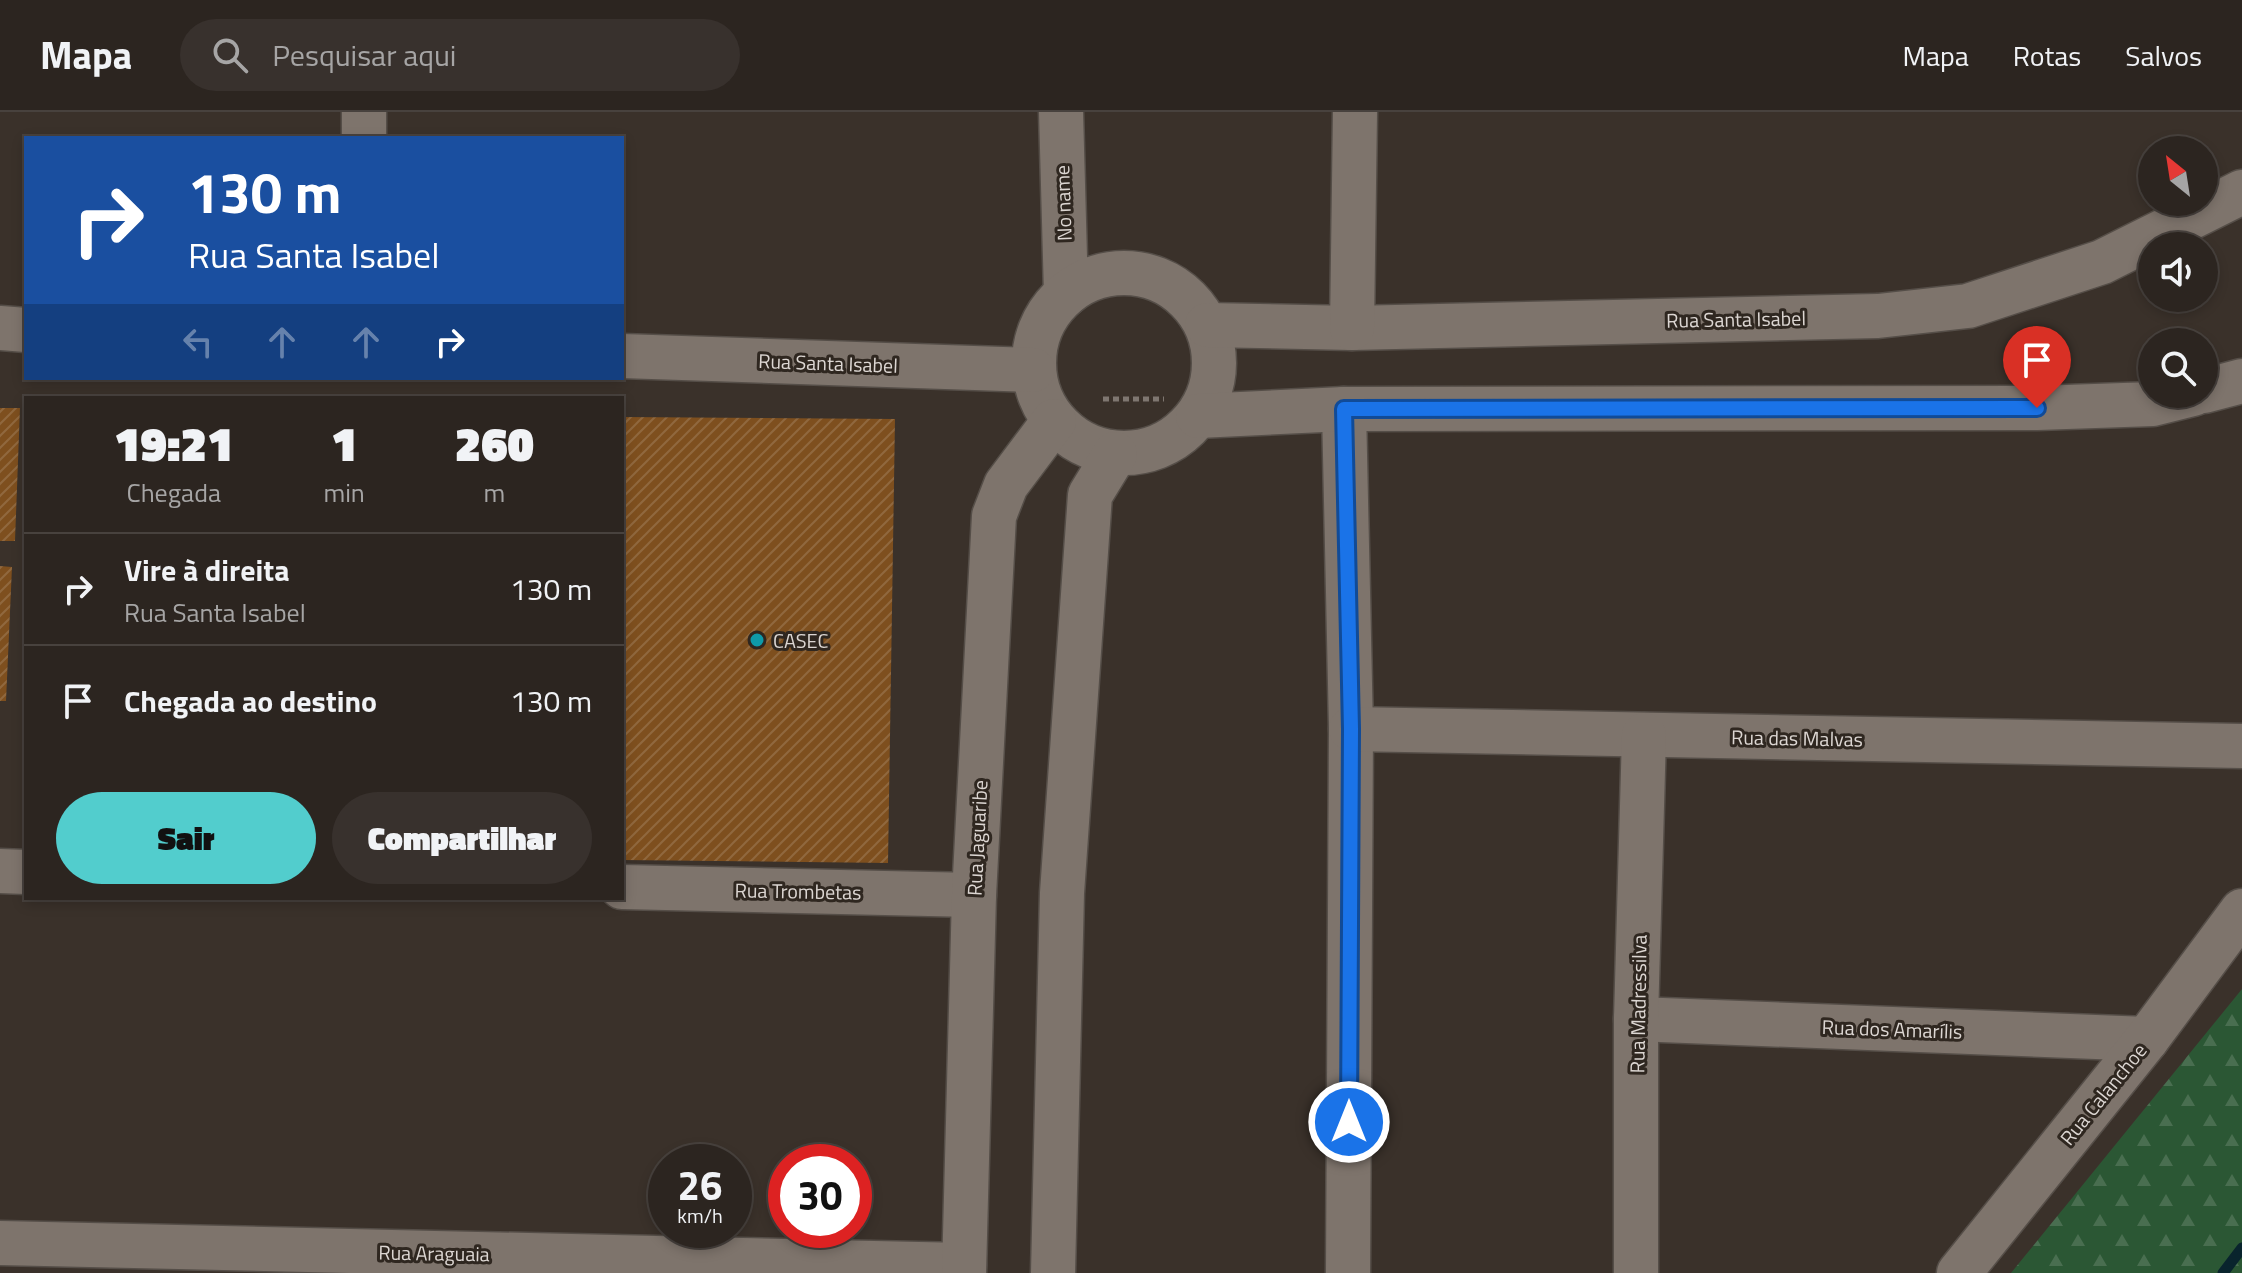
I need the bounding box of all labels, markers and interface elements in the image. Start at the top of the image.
search box [180,19,740,91]
text: Mapa [40,26,132,84]
text: Pesquisar aqui [272,32,456,78]
icon: search [208,33,252,77]
text: Mapa [1902,34,1969,77]
text: Rotas [2013,34,2081,77]
text: Salvos [2125,34,2202,77]
north arrow [2138,136,2218,216]
map controls [2138,136,2218,408]
text: 130 m [188,150,341,235]
street label: No name [1046,164,1080,242]
icon: right [56,168,160,272]
text: Rua Santa Isabel [188,227,440,282]
button: sound [2138,232,2218,312]
street label: Rua Santa Isabel [1666,302,1806,336]
icon: left [176,320,220,364]
icon: ahead [260,320,304,364]
icon: ahead [344,320,388,364]
icon: right [428,320,472,364]
pin [2003,326,2071,408]
button: search [2138,328,2218,408]
icon: arrive [2015,338,2059,382]
street label: Rua Santa Isabel [758,345,898,381]
text: 19:21 [114,407,233,480]
text: 1 [331,407,357,480]
text: 260 [455,407,534,480]
text: Chegada [127,473,221,512]
text: min [323,473,365,512]
text: m [484,473,505,512]
text: Vire à direita [124,547,289,593]
text: 130 m [510,566,592,612]
icon: right [56,567,100,611]
text: Rua Santa Isabel [124,593,306,632]
place label: CASEC [773,625,828,656]
marker: CASEC [748,631,766,649]
text: Chegada ao destino [124,678,377,724]
text: 130 m [510,678,592,724]
icon: arrive [56,679,100,723]
street label: Rua das Malvas [1731,721,1863,755]
street label: Rua Jaguaribe [958,779,996,897]
button: Sair [56,792,316,884]
button: Compartilhar [332,792,592,884]
street label: Rua Trombetas [734,874,862,908]
street label: Rua Madressilva [1621,934,1655,1074]
street label: Rua dos Amarílis [1821,1011,1963,1047]
street label: Rua Calanchoe [2052,1036,2154,1152]
position arrow [1307,1080,1391,1164]
speed limit sign: 30 [768,1144,872,1248]
text: 26 [678,1155,722,1216]
text: km/h [677,1200,723,1231]
street label: Rua Araguaia [378,1237,490,1269]

